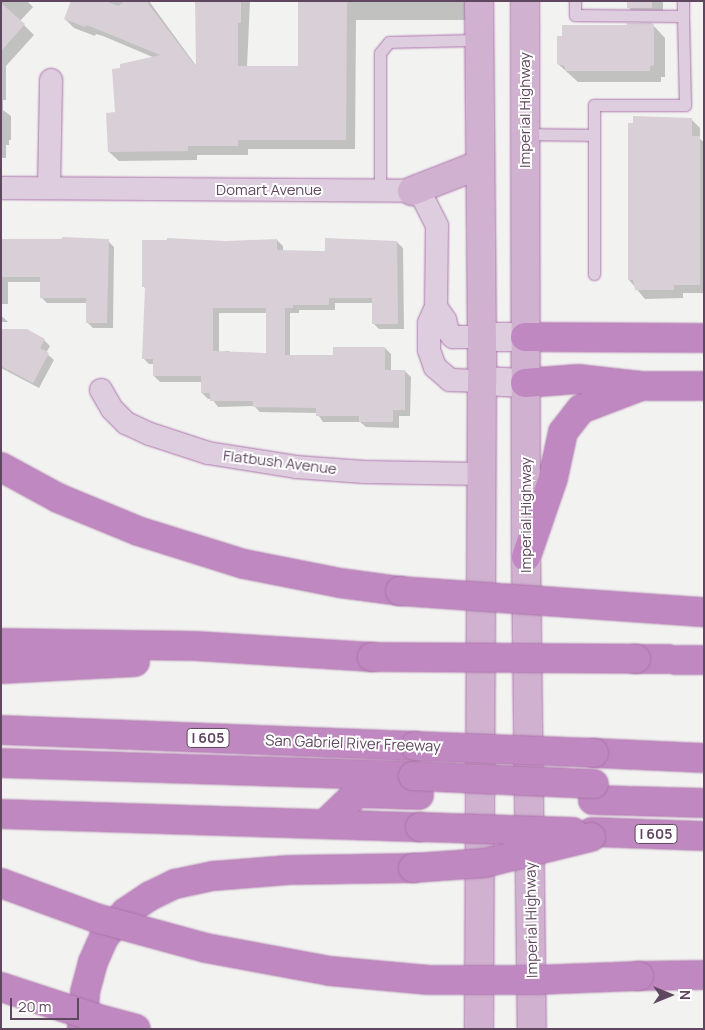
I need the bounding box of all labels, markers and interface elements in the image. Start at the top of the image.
street label: Imperial Highway [516,52,534,168]
street label: Domart Avenue [216,181,322,199]
street label: Flatbush Avenue [222,446,338,478]
street label: Imperial Highway [517,457,535,573]
road number: I 605 [186,726,230,750]
street label: San Gabriel River Freeway [265,731,441,755]
road number: I 605 [634,822,678,846]
street label: Imperial Highway [521,862,541,978]
north arrow [645,970,695,1020]
scale bar [12,988,81,1020]
text: N [676,990,695,1000]
text: 20 m [18,996,51,1017]

